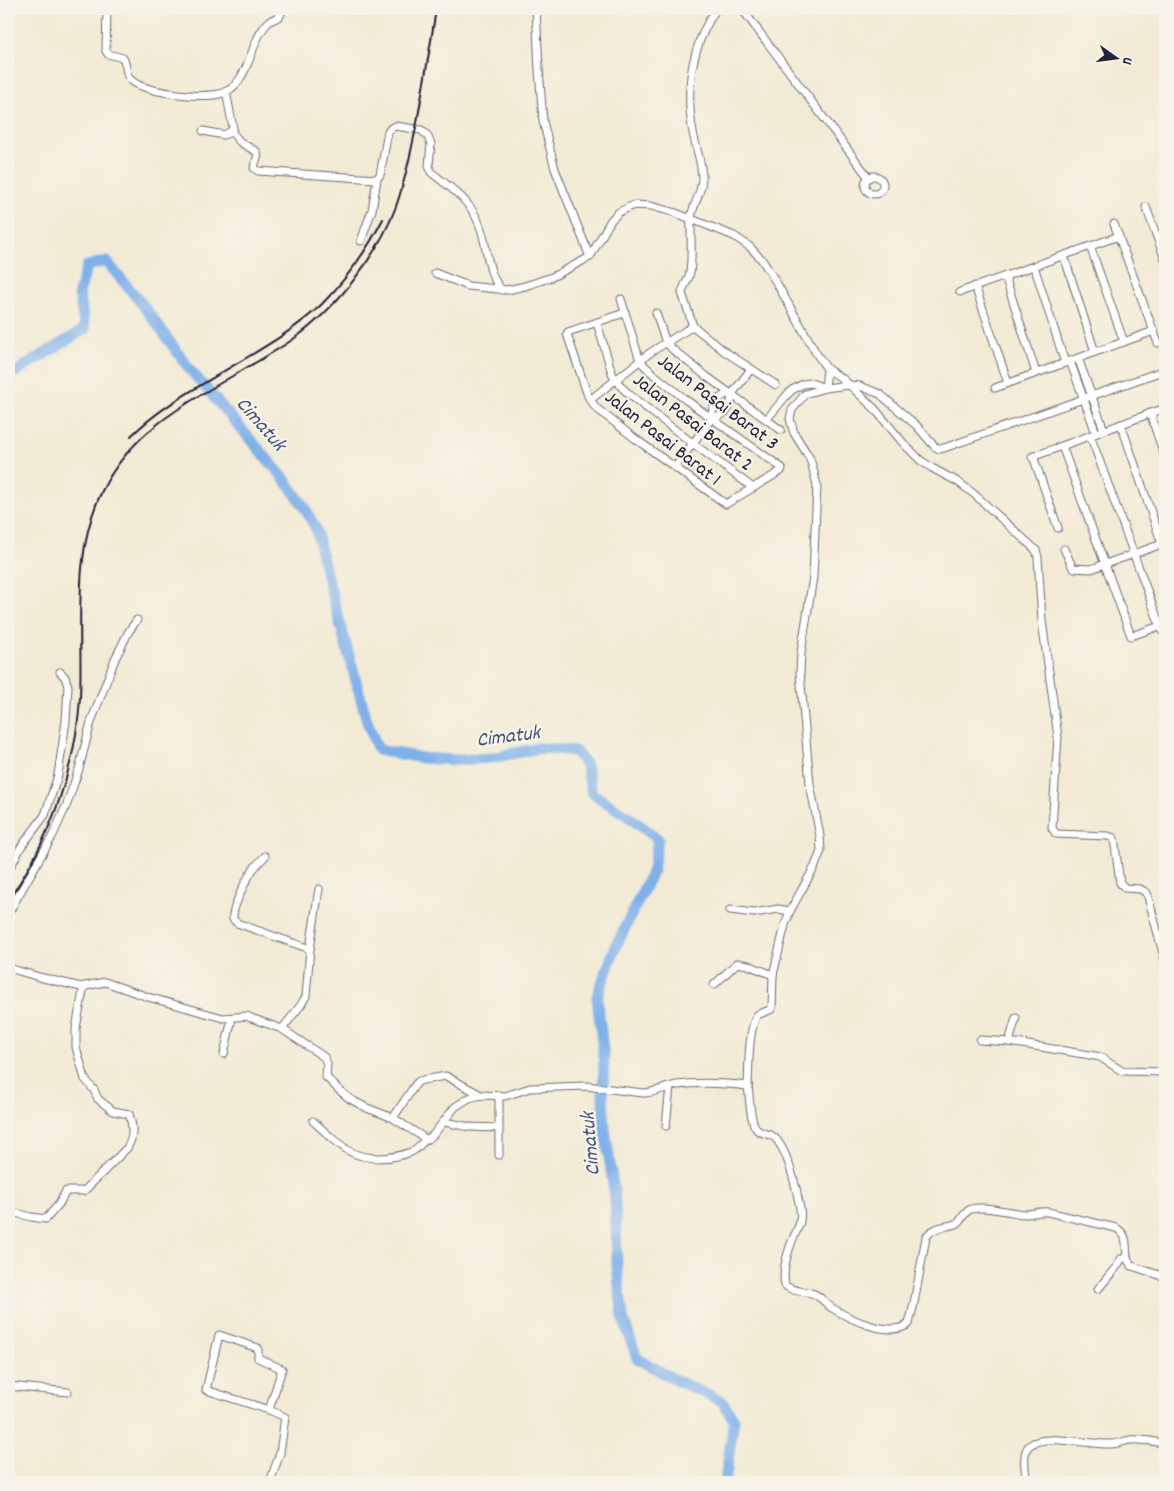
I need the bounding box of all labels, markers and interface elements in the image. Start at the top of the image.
north arrow [1092,32,1142,82]
text: U [1116,55,1137,67]
street label: Jalan Pasai Barat 3 [651,348,784,458]
street label: Jalan Pasai Barat 2 [626,368,758,479]
street label: Jalan Pasai Barat 1 [598,385,726,494]
water label: Cimatuk [227,391,294,461]
water label: Cimatuk [475,719,544,757]
water label: Cimatuk [574,1108,610,1177]

